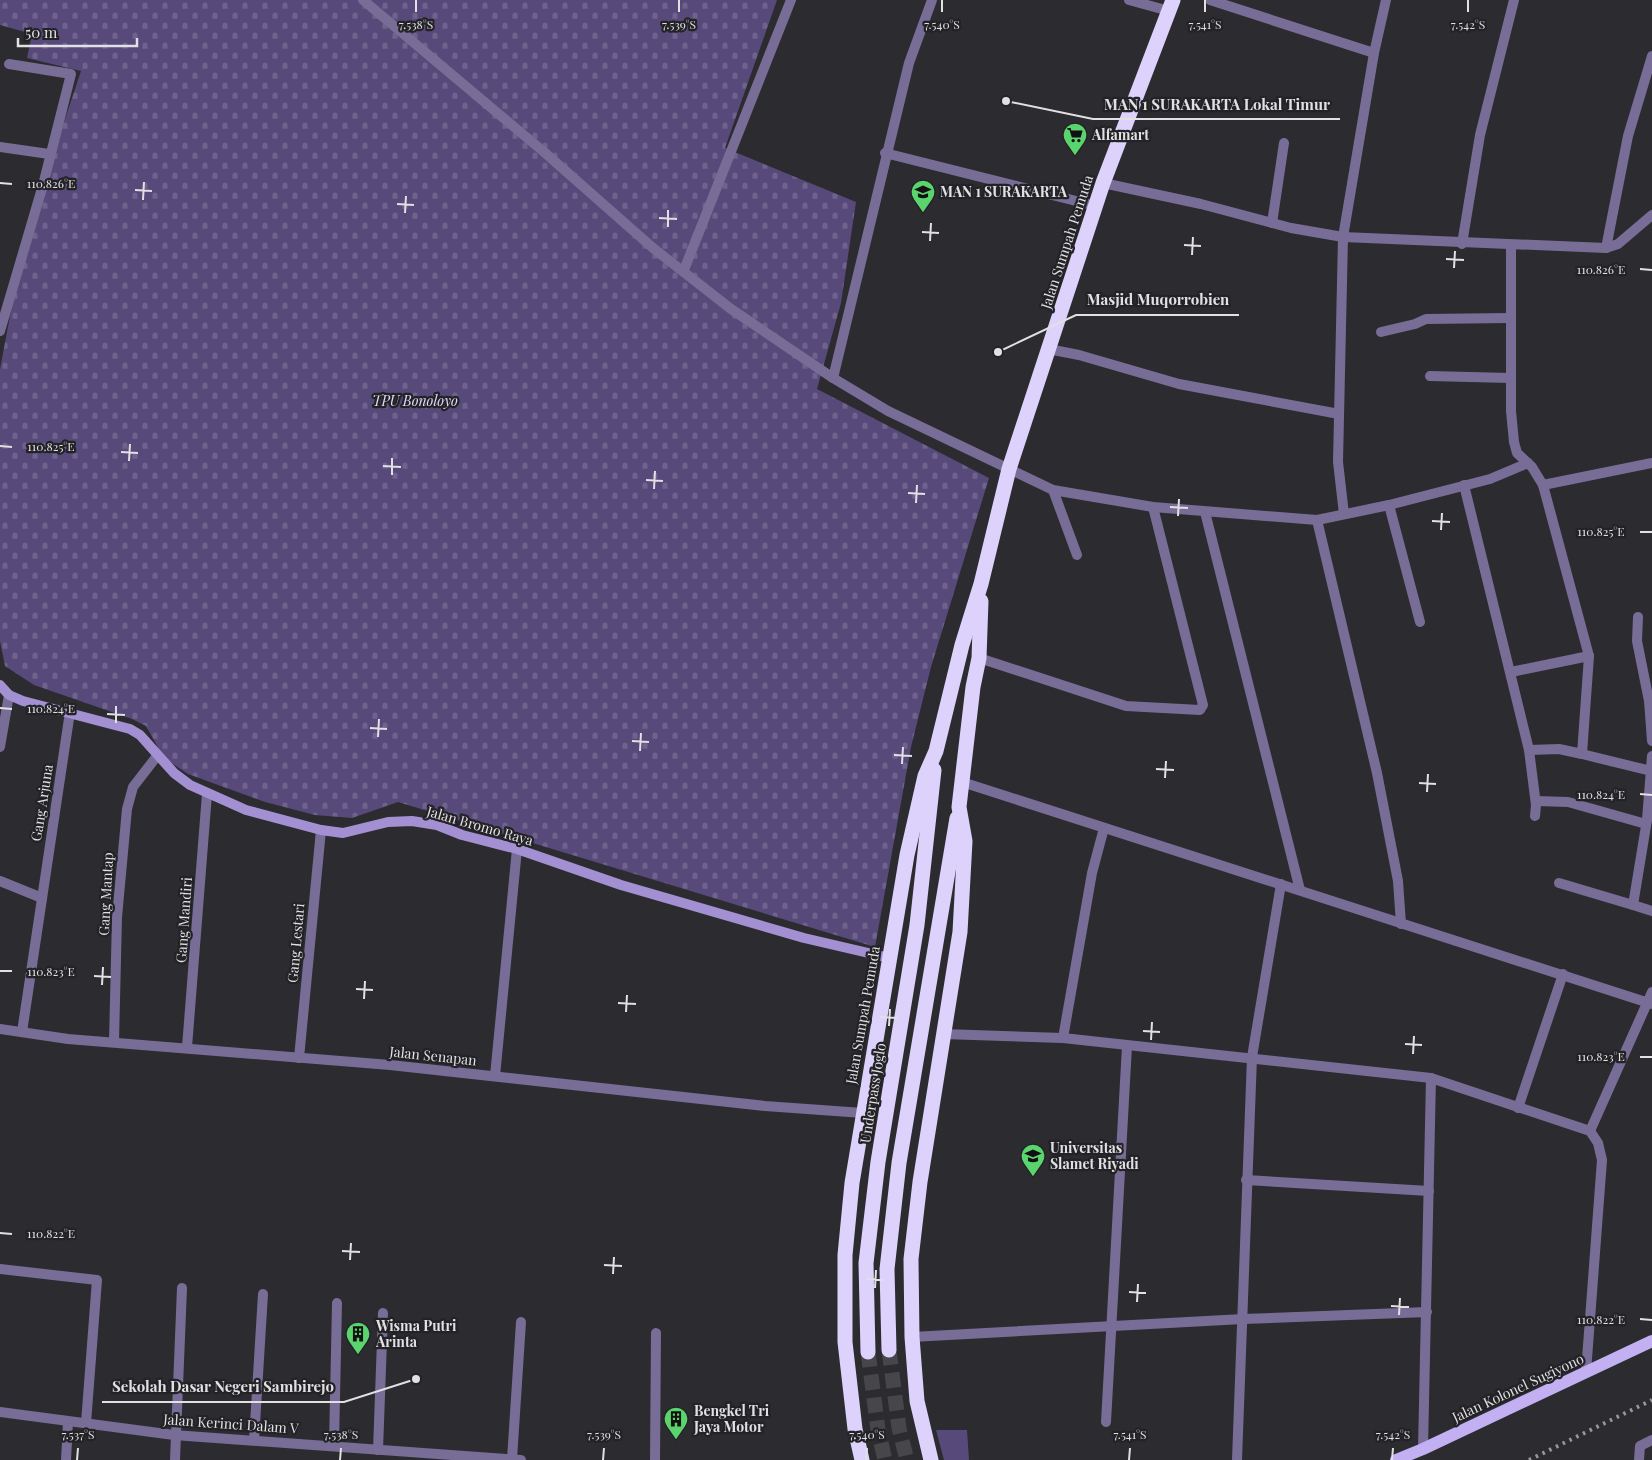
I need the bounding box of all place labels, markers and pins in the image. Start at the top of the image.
callout: MAN 1 SURAKARTA Lokal Timur [1093,89,1340,119]
supermarket icon: Alfamart [1062,122,1088,156]
place label: Alfamart [1091,125,1149,144]
school or university icon: MAN 1 SURAKARTA [910,179,936,213]
place label: MAN 1 SURAKARTA [940,182,1068,201]
callout: Masjid Muqorrobien [1076,285,1239,315]
place label: Universitas Slamet Riyadi [1050,1138,1139,1173]
school or university icon: Universitas Slamet Riyadi [1020,1143,1046,1177]
place label: Wisma Putri Arinta [375,1316,457,1351]
building icon: Wisma Putri Arinta [345,1321,371,1355]
callout: Sekolah Dasar Negeri Sambirejo [102,1372,344,1402]
place label: Bengkel Tri Jaya Motor [693,1401,770,1436]
building icon: Bengkel Tri Jaya Motor [663,1406,689,1440]

